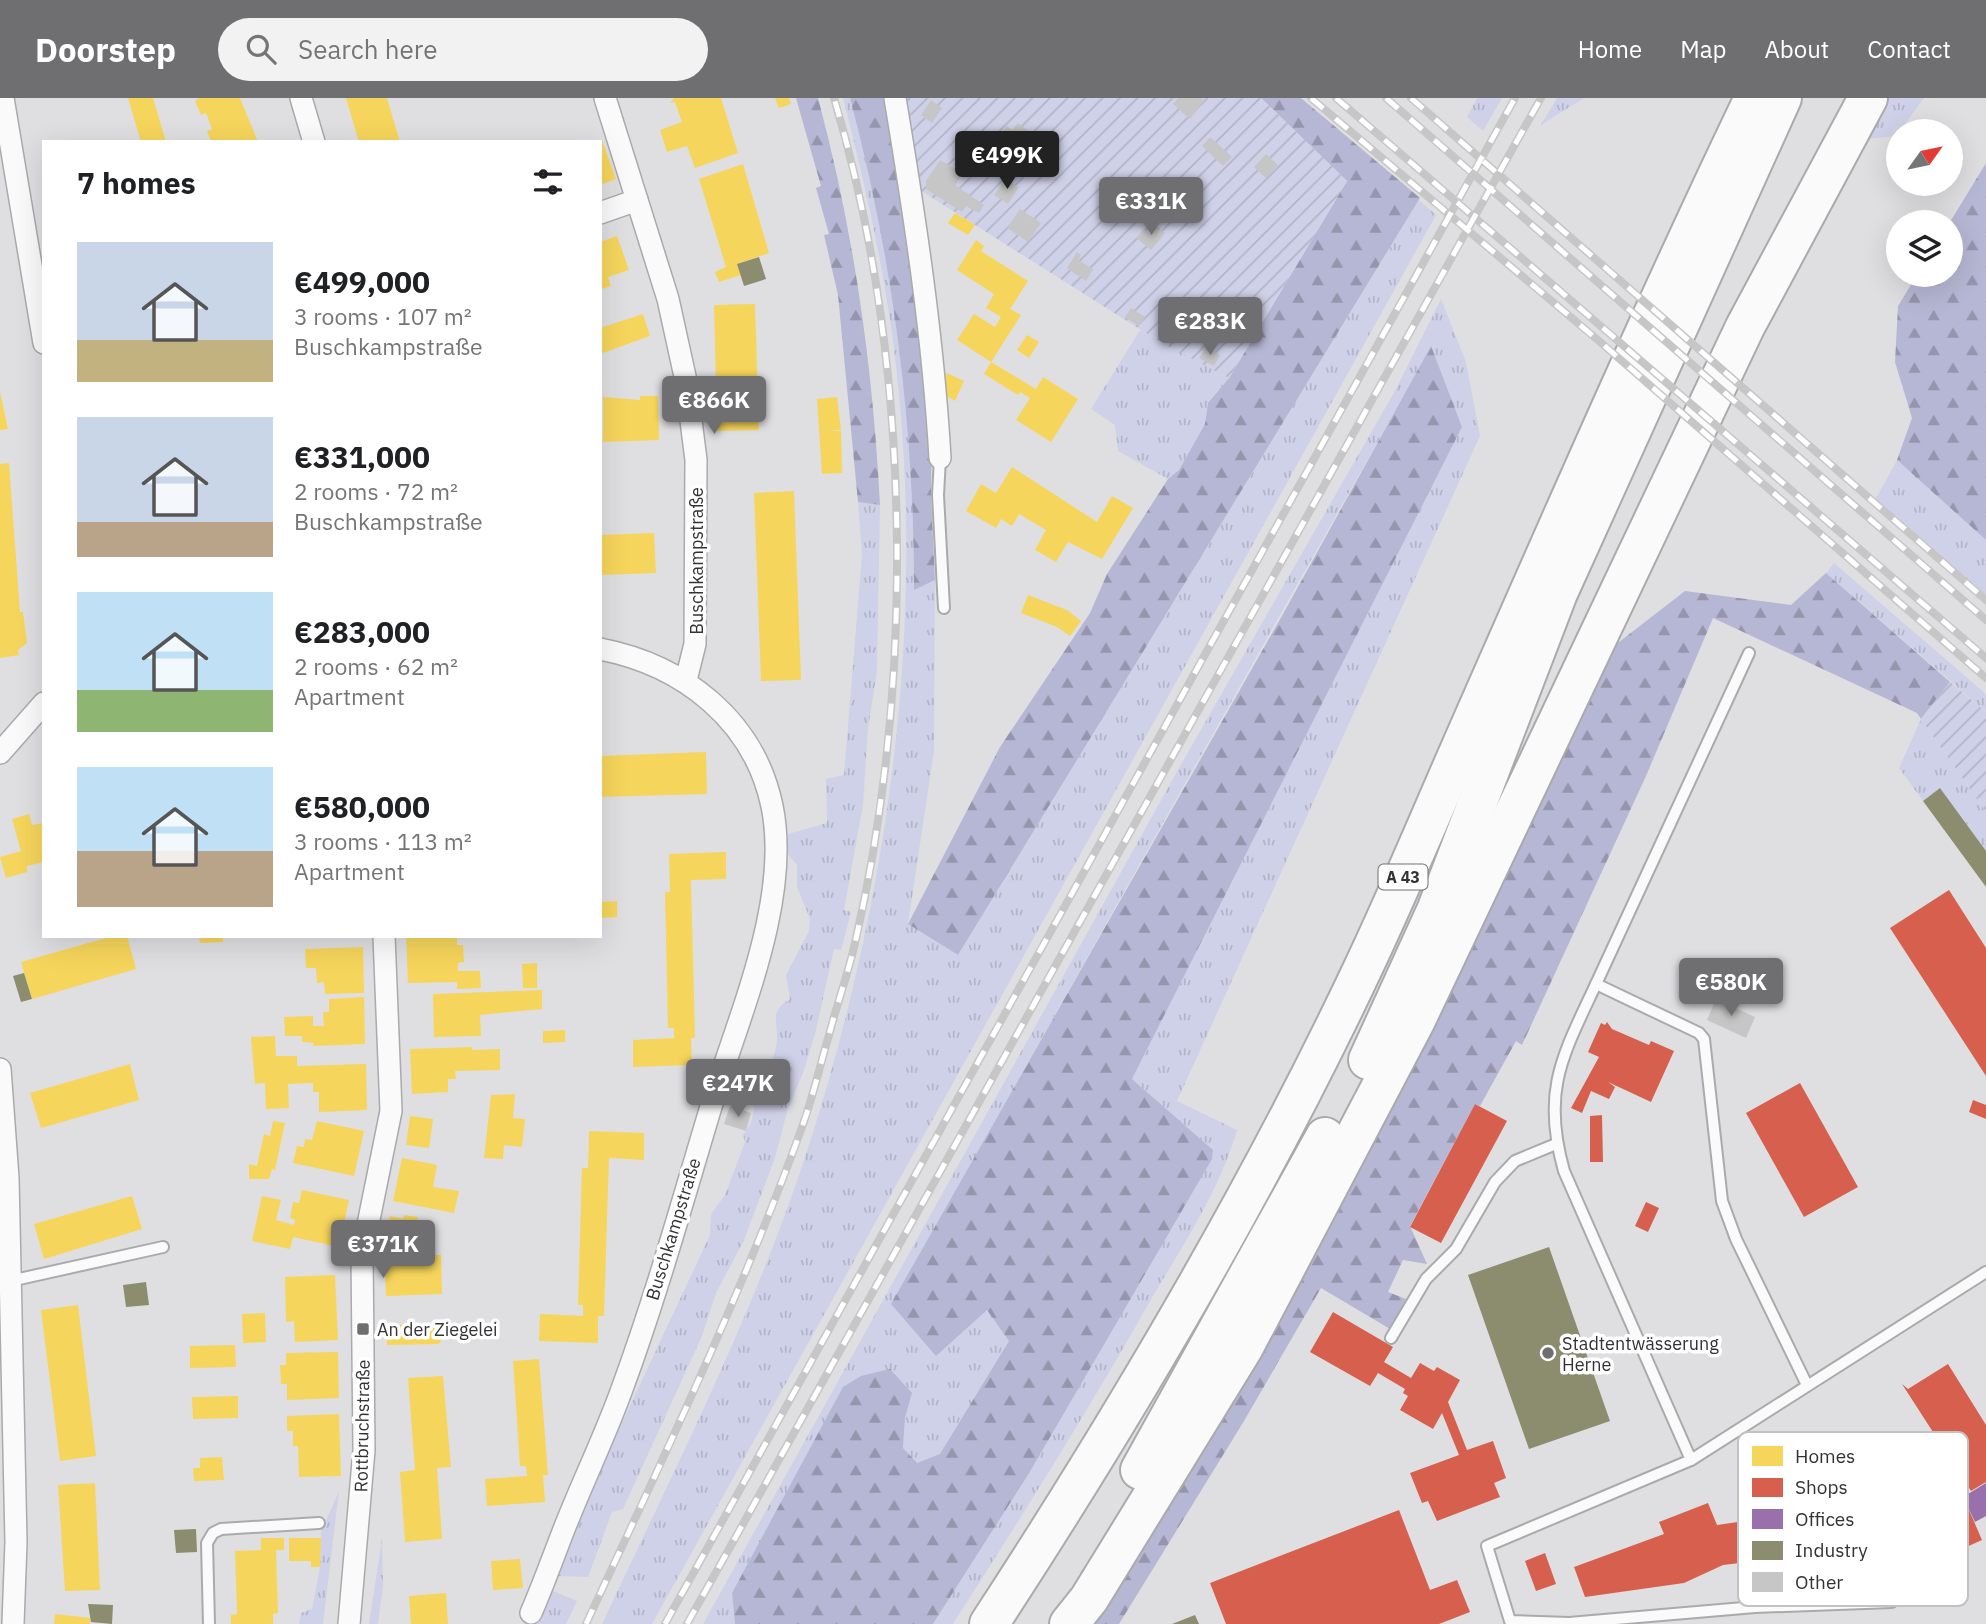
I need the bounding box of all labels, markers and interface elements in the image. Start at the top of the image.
search box [218,18,708,81]
text: Doorstep [35,28,176,71]
icon: search [242,30,280,68]
text: Search here [298,32,437,66]
text: Home [1578,33,1642,65]
text: Map [1680,33,1726,65]
text: About [1764,33,1829,65]
text: Contact [1867,33,1951,65]
north arrow [1886,119,1964,196]
map controls [1886,119,1963,287]
pin: €499K [958,132,1056,191]
text: €499K [971,139,1043,169]
text: 7 homes [77,163,196,202]
icon: filters [529,163,567,201]
pin: €331K [1102,178,1200,237]
text: €331K [1115,185,1187,215]
button: layers [1886,210,1963,287]
text: €499,000 [294,262,430,301]
icon: home [133,270,217,354]
pin: €283K [1161,298,1259,357]
text: 3 rooms · 107 m² [294,301,472,331]
text: €283K [1174,305,1246,335]
text: Buschkampstraße [294,331,483,361]
pin: €866K [665,376,763,436]
text: €866K [678,384,750,414]
text: €331,000 [294,437,430,476]
icon: home [133,445,217,529]
text: 2 rooms · 72 m² [294,476,458,506]
street label: Buschkampstraße [685,487,708,635]
text: Buschkampstraße [294,506,483,536]
text: €283,000 [294,612,430,651]
icon: home [133,620,217,704]
text: 2 rooms · 62 m² [294,651,458,681]
text: Apartment [294,681,405,711]
text: €580,000 [294,787,430,826]
icon: home [133,795,217,879]
text: 3 rooms · 113 m² [294,826,472,856]
text: Apartment [294,856,405,886]
road number: A 43 [1378,864,1428,890]
pin: €580K [1682,958,1780,1018]
text: €580K [1695,966,1767,996]
pin: €247K [689,1060,787,1119]
text: €247K [702,1067,774,1097]
street label: Buschkampstraße [640,1155,706,1303]
pin: €371K [334,1220,432,1280]
text: €371K [347,1228,419,1258]
place label: An der Ziegelei [377,1318,498,1341]
marker: An der Ziegelei [355,1321,371,1337]
place label: Stadtentwässerung Herne [1562,1332,1719,1376]
marker: Stadtentwässerung Herne [1540,1345,1556,1361]
street label: Rottbruchstraße [349,1359,375,1493]
legend [1738,1432,1968,1606]
text: Homes [1795,1444,1855,1468]
text: Shops [1795,1475,1848,1499]
text: Offices [1795,1507,1855,1531]
text: Industry [1795,1538,1868,1562]
text: Other [1795,1570,1843,1594]

